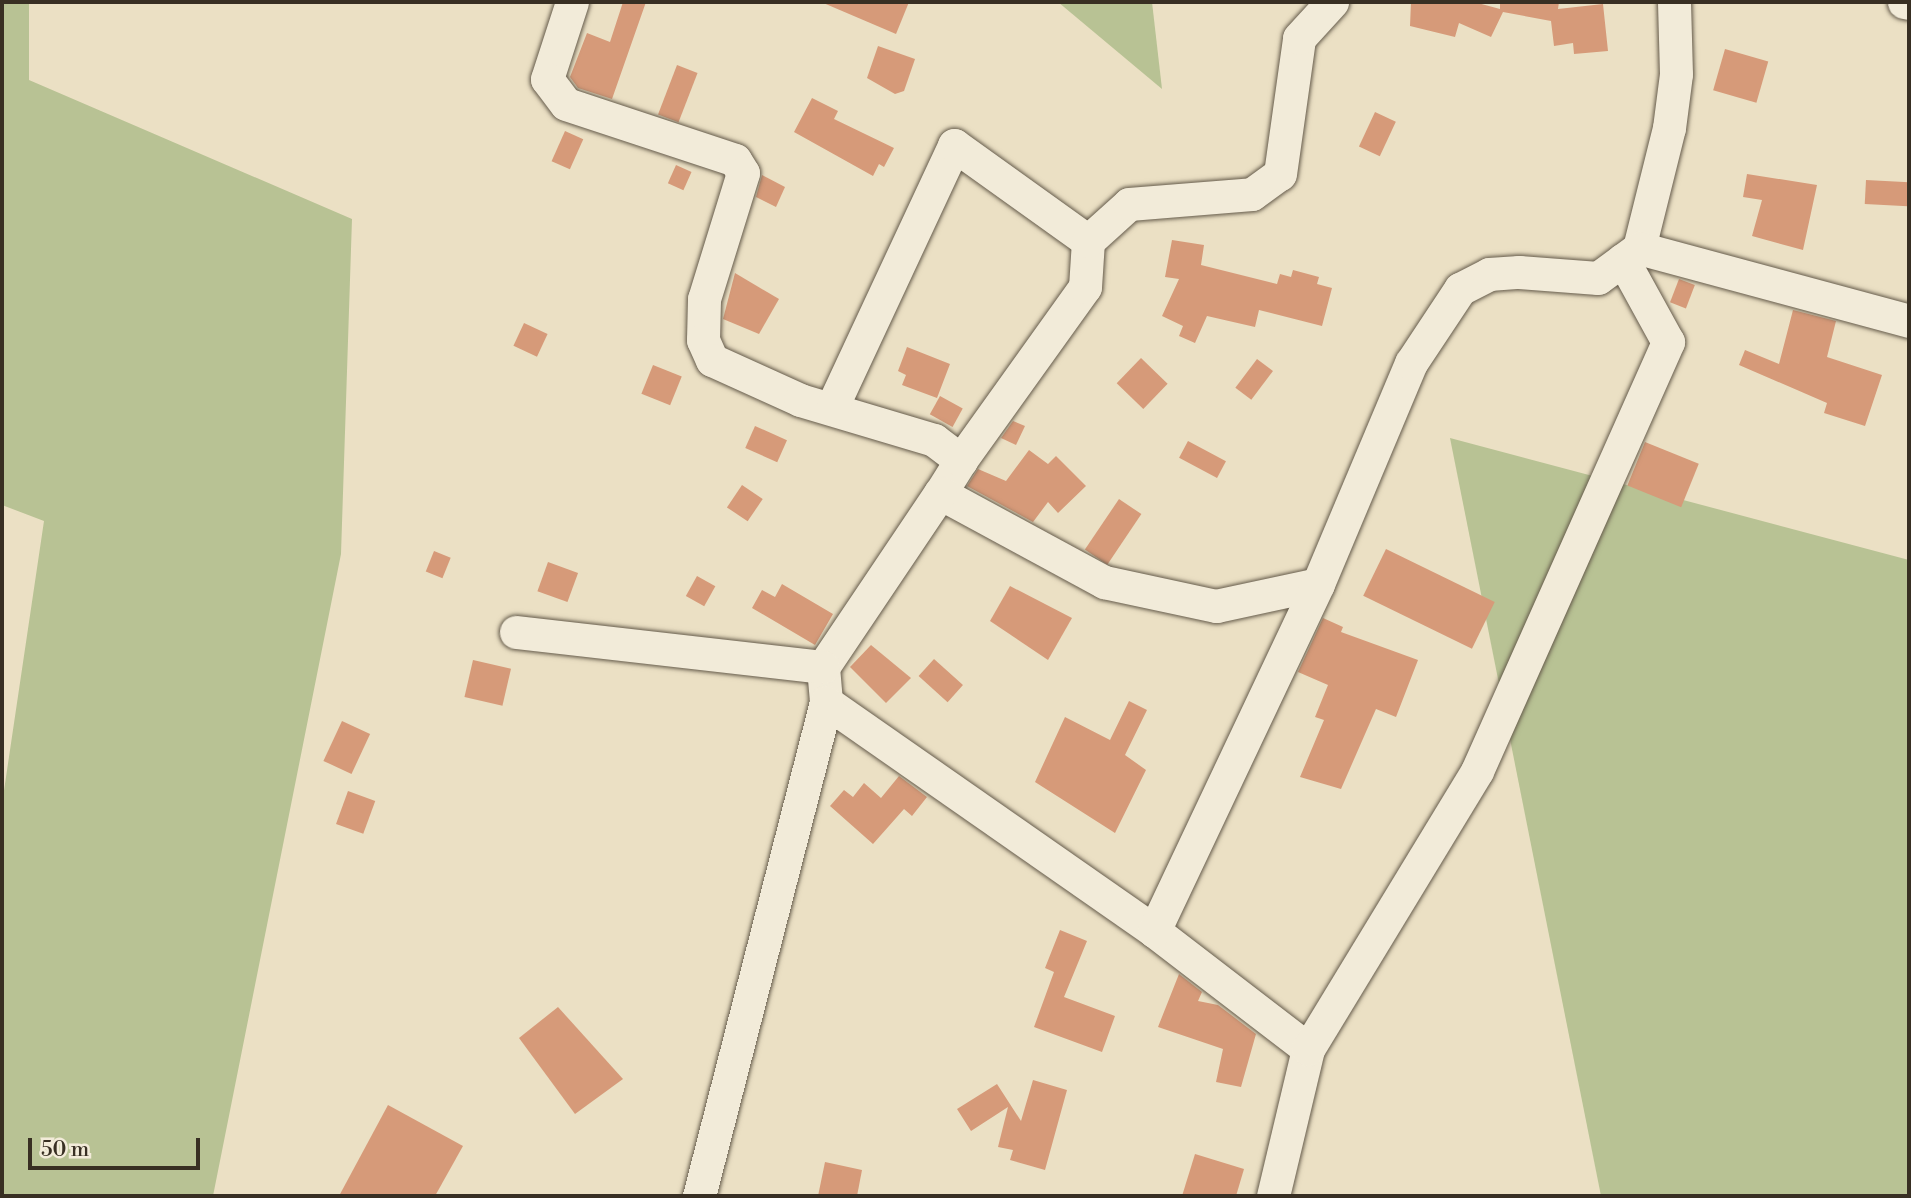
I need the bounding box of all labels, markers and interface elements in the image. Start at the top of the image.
scale bar [32,1124,203,1168]
text: 50 m [41,1137,89,1163]

